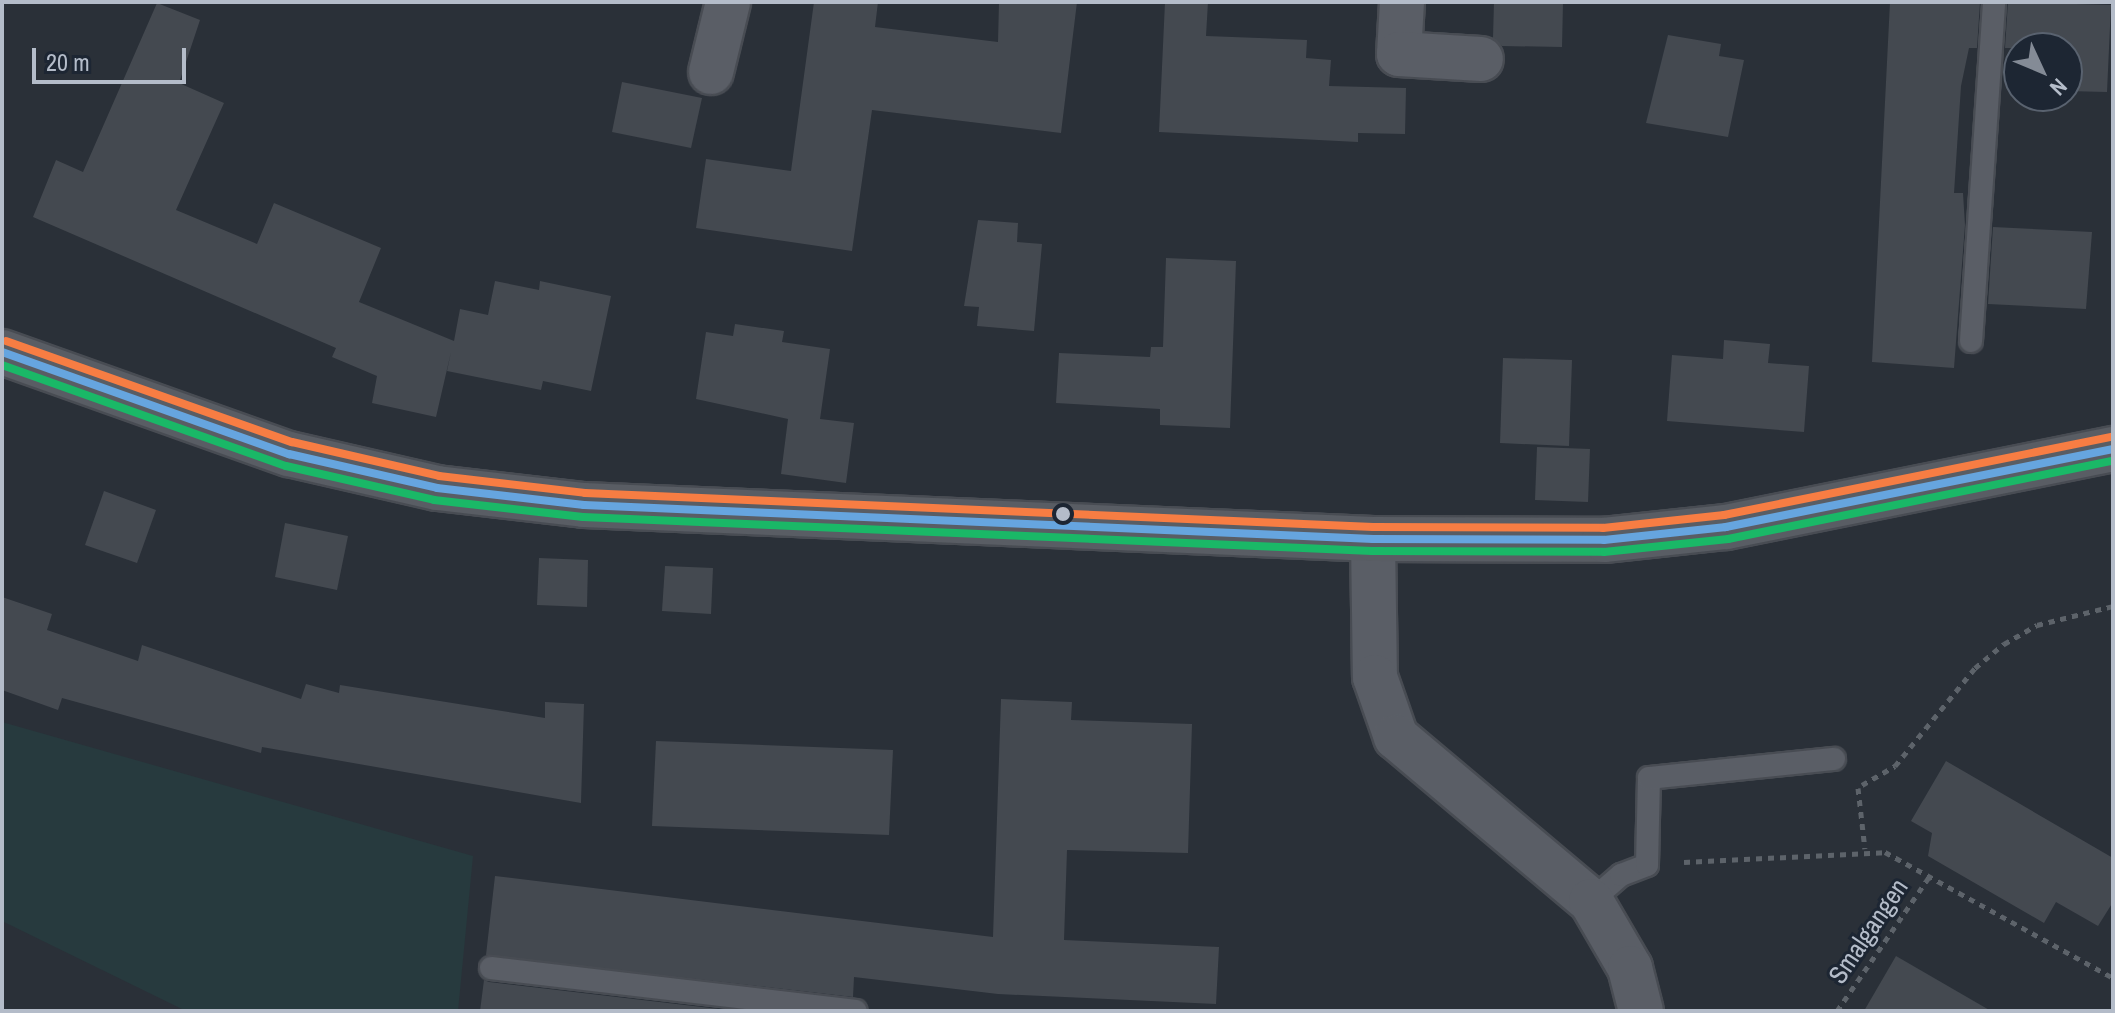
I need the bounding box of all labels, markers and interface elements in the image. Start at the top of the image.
scale bar [36,32,190,82]
north arrow [2003,32,2083,112]
text: 20 m [46,46,90,78]
text: N [2044,72,2074,102]
unlabelled marker [1055,506,1071,522]
street label: Smalgangen [1822,873,1914,989]

